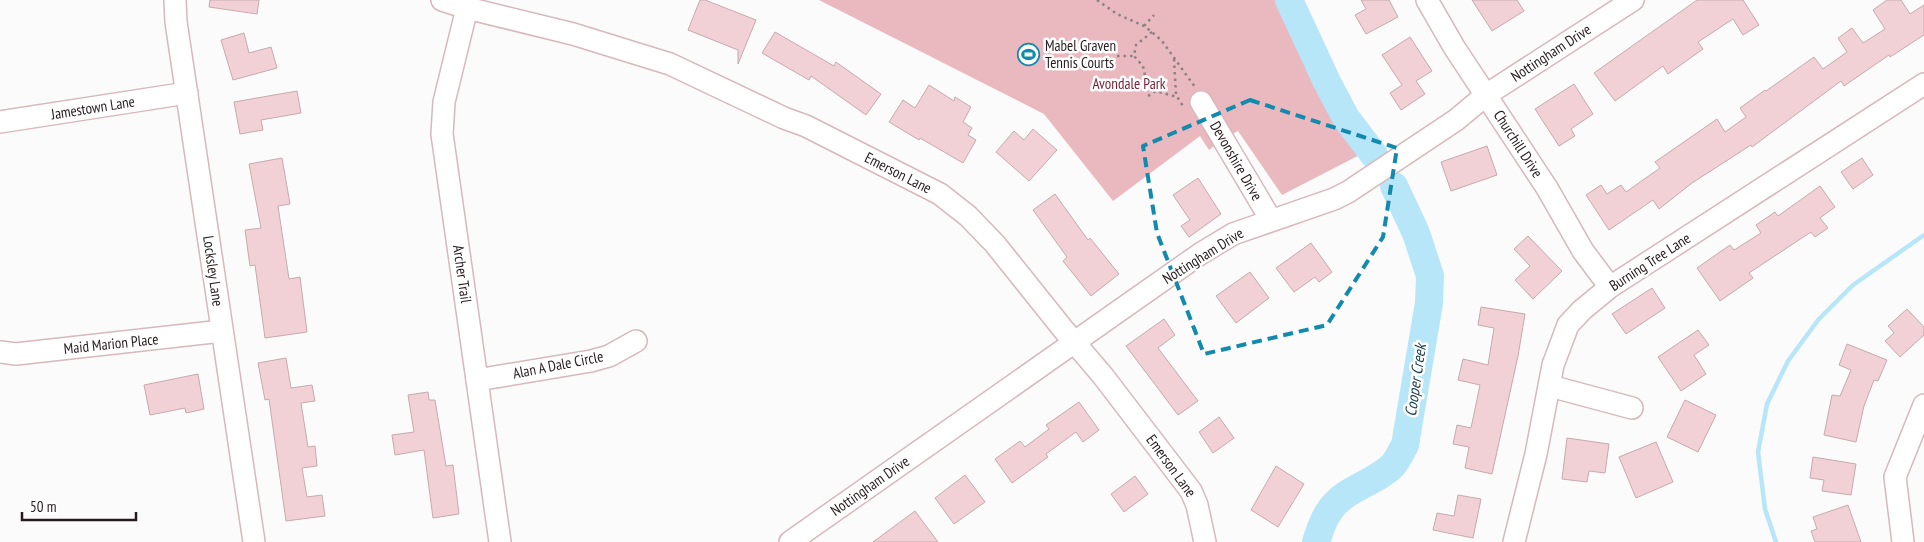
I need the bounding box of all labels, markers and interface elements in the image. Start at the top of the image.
street label: Nottingham Drive [1507,20,1594,86]
place label: Mabel Graven Tennis Courts [1045,36,1116,72]
sports icon: Mabel Graven Tennis Courts [1017,43,1041,67]
park label: Avondale Park [1092,74,1166,93]
street label: Jamestown Lane [49,92,136,124]
street label: Churchill Drive [1490,106,1547,181]
street label: Devonshire Drive [1206,118,1267,204]
street label: Emerson Lane [862,148,935,198]
street label: Nottingham Drive [1159,223,1247,288]
street label: Burning Tree Lane [1605,228,1694,295]
street label: Locksley Lane [199,235,228,307]
street label: Archer Trail [449,244,476,305]
street label: Maid Marion Place [63,329,159,358]
water label: Cooper Creek [1400,341,1430,417]
street label: Alan A Dale Circle [511,346,605,383]
street label: Emerson Lane [1142,431,1200,501]
street label: Nottingham Drive [827,451,913,520]
scale bar [22,490,136,522]
text: 50 m [30,497,56,516]

